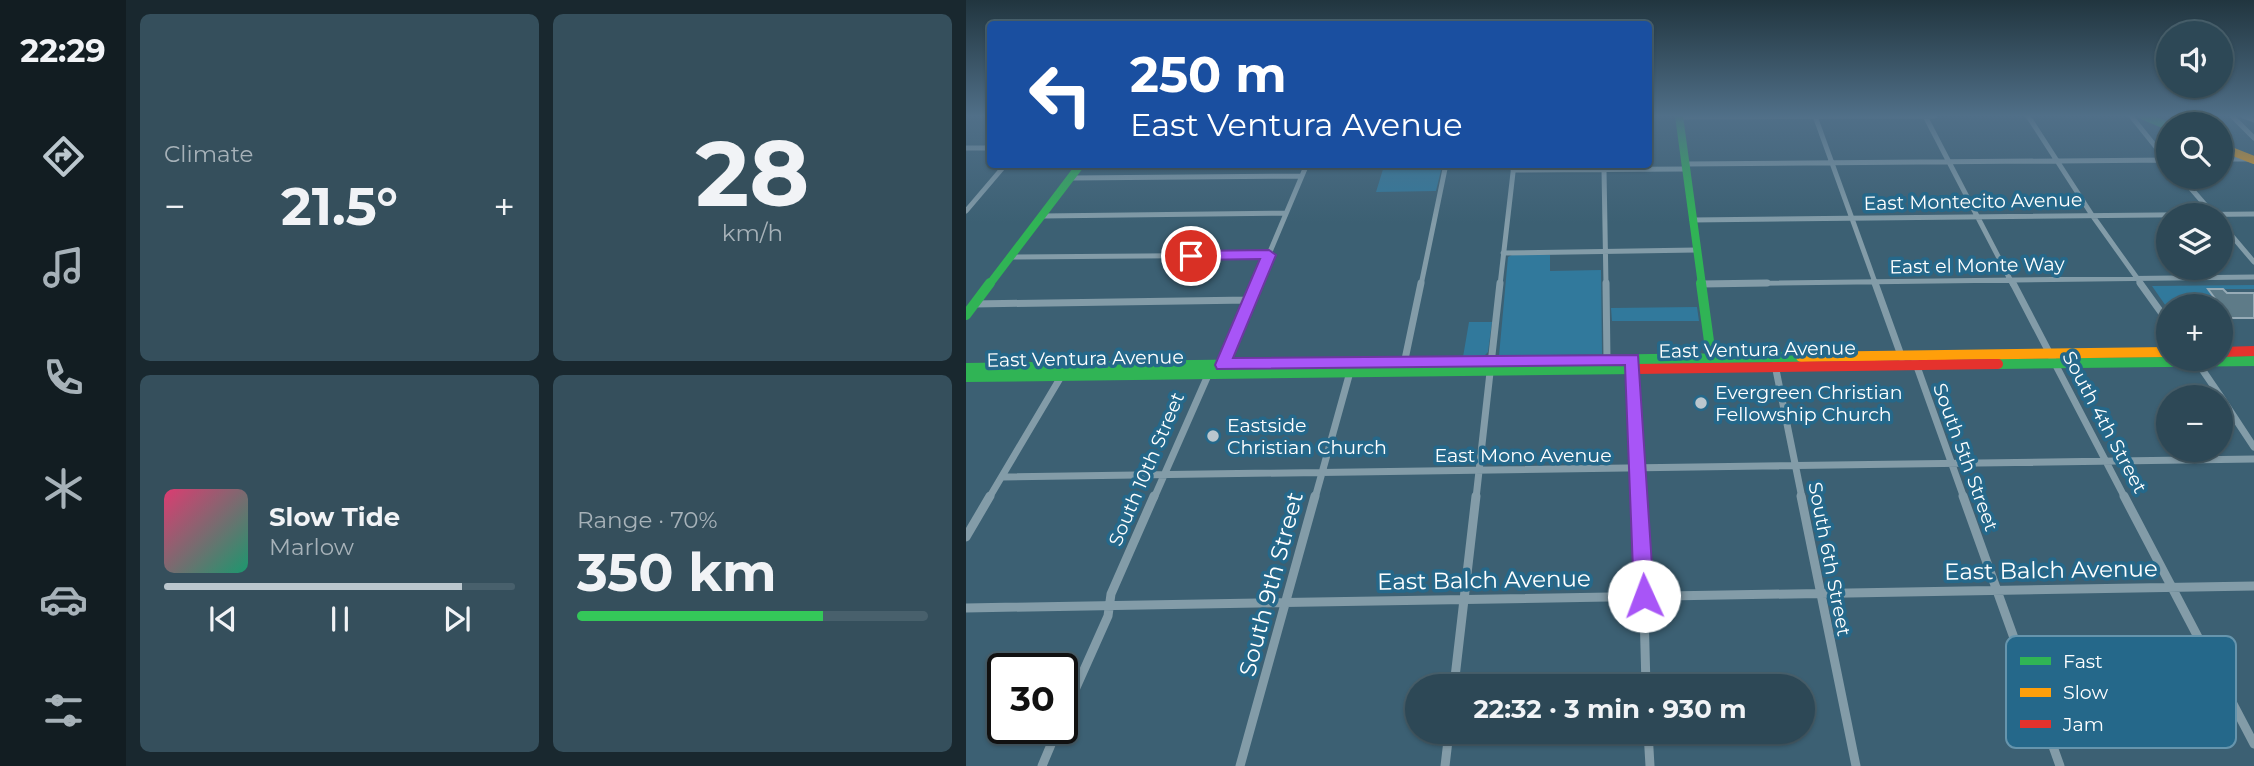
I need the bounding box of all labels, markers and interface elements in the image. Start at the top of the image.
map controls [2156,21,2233,462]
button: sound [2156,21,2233,98]
text: 22:29 [20,31,106,70]
text: 250 m [1130,45,1287,104]
icon: left [1015,49,1106,140]
text: East Ventura Avenue [1130,105,1463,144]
button: search [2156,112,2233,189]
text: 28 [696,118,809,229]
icon: directions [39,132,88,181]
text: Climate [164,140,253,168]
text: 21.5° [281,175,398,238]
text: − [164,183,186,230]
text: + [493,183,515,230]
street label: East Montecito Avenue [1863,188,2083,215]
button: layers [2156,203,2233,280]
text: km/h [722,219,783,247]
pin [1161,226,1221,286]
icon: arrive [1172,237,1210,275]
icon: music [39,243,88,292]
street label: East el Monte Way [1889,252,2066,279]
button: + [2156,294,2233,371]
street label: East Ventura Avenue [1658,336,1856,363]
street label: East Ventura Avenue [986,345,1184,372]
street label: South 4th Street [2057,347,2152,497]
icon: phone [39,353,88,402]
street label: South 5th Street [1928,380,2003,534]
place label: Evergreen Christian Fellowship Church [1715,381,1903,426]
button: − [2156,385,2233,462]
street label: South 10th Street [1104,389,1189,549]
marker: Evergreen Christian Fellowship Church [1693,395,1709,411]
place label: Eastside Christian Church [1227,414,1387,459]
marker: Eastside Christian Church [1205,428,1221,444]
street label: East Mono Avenue [1434,444,1612,467]
icon: climate [39,464,88,513]
street label: South 6th Street [1803,480,1856,638]
street label: South 9th Street [1233,489,1309,679]
text: Slow Tide [269,501,400,533]
text: Range · 70% [577,506,718,534]
text: Marlow [269,533,354,561]
text: 350 km [577,541,777,604]
street label: East Balch Avenue [1944,554,2158,586]
position arrow [1607,559,1681,633]
street label: East Balch Avenue [1377,564,1591,596]
icon: car [39,575,88,624]
icon: previous [204,600,242,638]
icon: pause [321,600,359,638]
icon: next [438,600,476,638]
legend [2006,636,2236,748]
text: Fast [2063,650,2103,673]
speed limit sign: 30 [987,653,1078,744]
text: Slow [2063,681,2108,704]
icon: filters [39,686,88,735]
text: 22:32 · 3 min · 930 m [1473,693,1747,725]
text: Jam [2062,713,2104,736]

